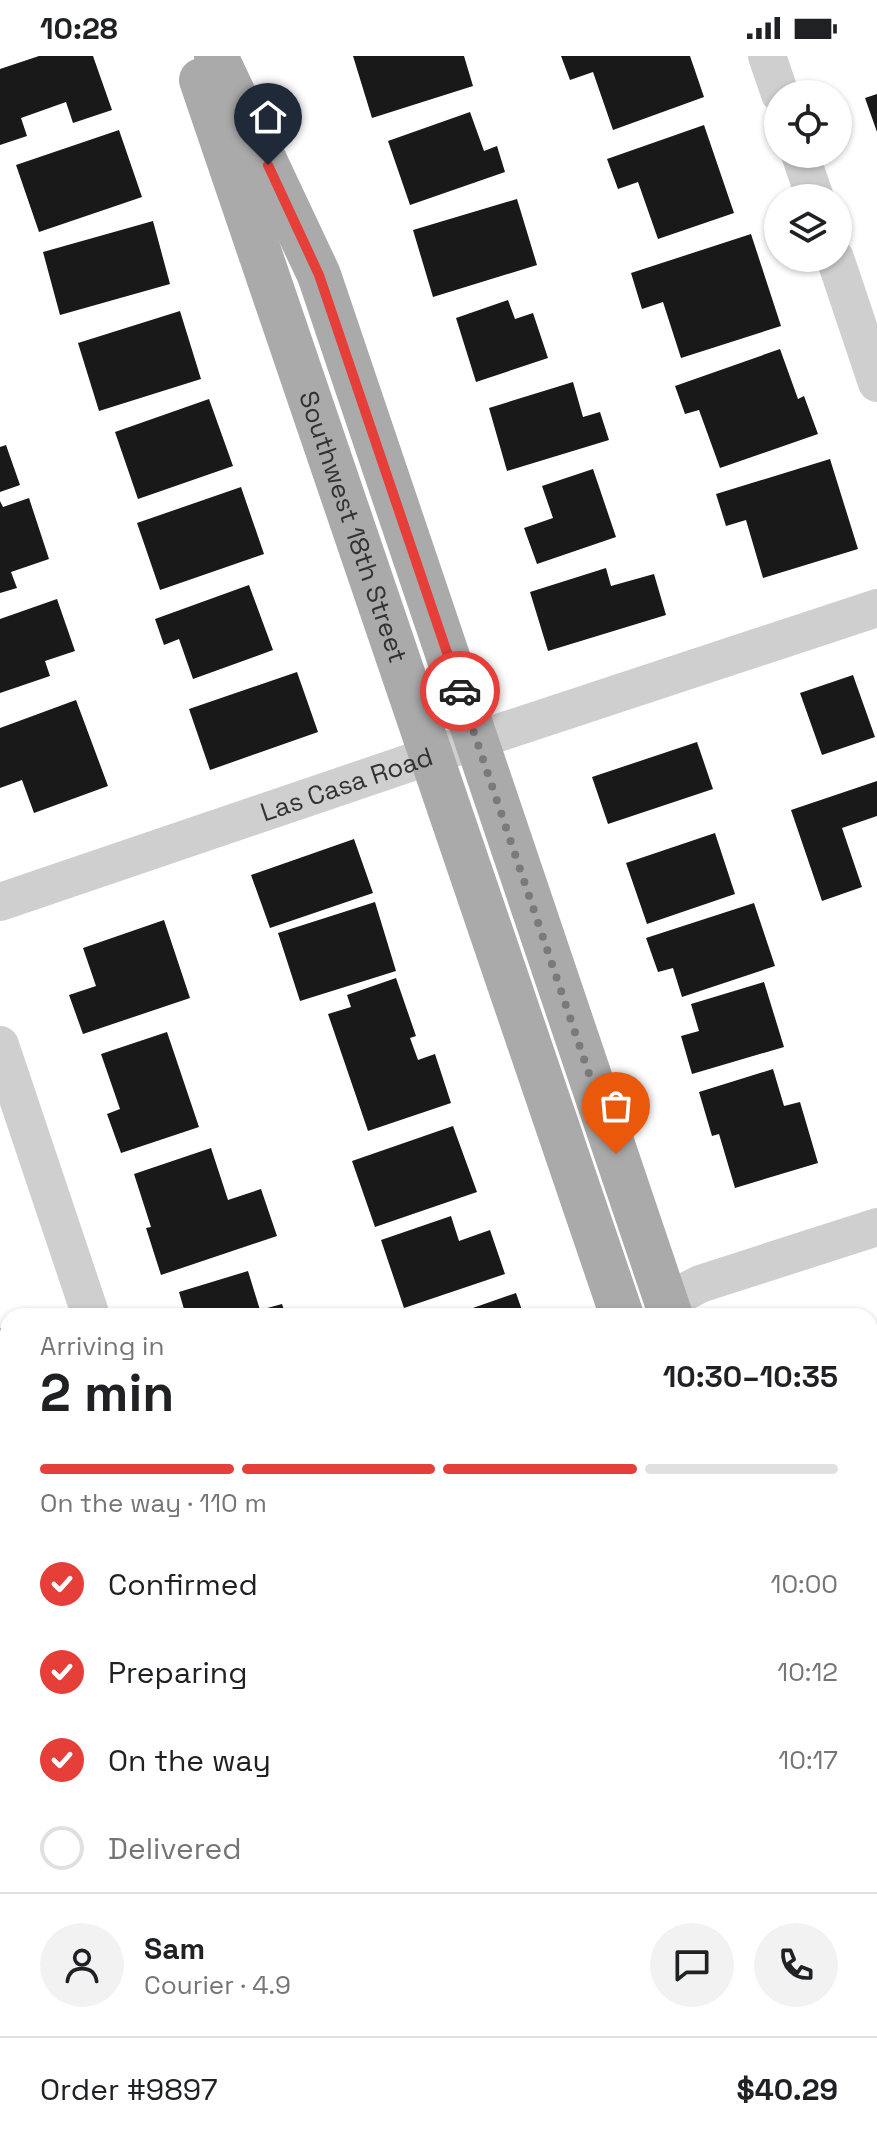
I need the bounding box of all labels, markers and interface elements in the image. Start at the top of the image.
text: 10:28 [40,9,118,48]
map controls [764,80,852,272]
button: locate [764,80,852,168]
pin [234,83,302,165]
icon: home [246,95,290,139]
button: layers [764,184,852,272]
street label: Southwest 18th Street [291,386,415,667]
courier [420,651,500,731]
icon: car [438,669,482,713]
street label: Las Casa Road [256,739,437,829]
pin [582,1072,650,1154]
icon: bag [594,1084,638,1128]
text: Arriving in [40,1329,164,1363]
text: 10:30–10:35 [663,1357,838,1396]
text: 2 min [40,1360,174,1426]
text: On the way · 110 m [40,1486,267,1520]
icon: check [40,1562,84,1606]
text: Confirmed [108,1565,258,1604]
text: 10:00 [771,1567,838,1601]
icon: check [40,1650,84,1694]
text: Preparing [108,1653,247,1692]
text: 10:12 [777,1655,838,1689]
icon: check [40,1738,84,1782]
text: On the way [108,1741,271,1780]
text: 10:17 [778,1743,838,1777]
text: Delivered [108,1829,242,1868]
button: person [40,1923,124,2007]
button: chat [650,1923,734,2007]
button: phone [754,1923,838,2007]
text: Sam [144,1929,205,1968]
text: Courier · 4.9 [144,1968,291,2002]
text: Order #9897 [40,2070,218,2109]
text: $40.29 [736,2070,838,2109]

